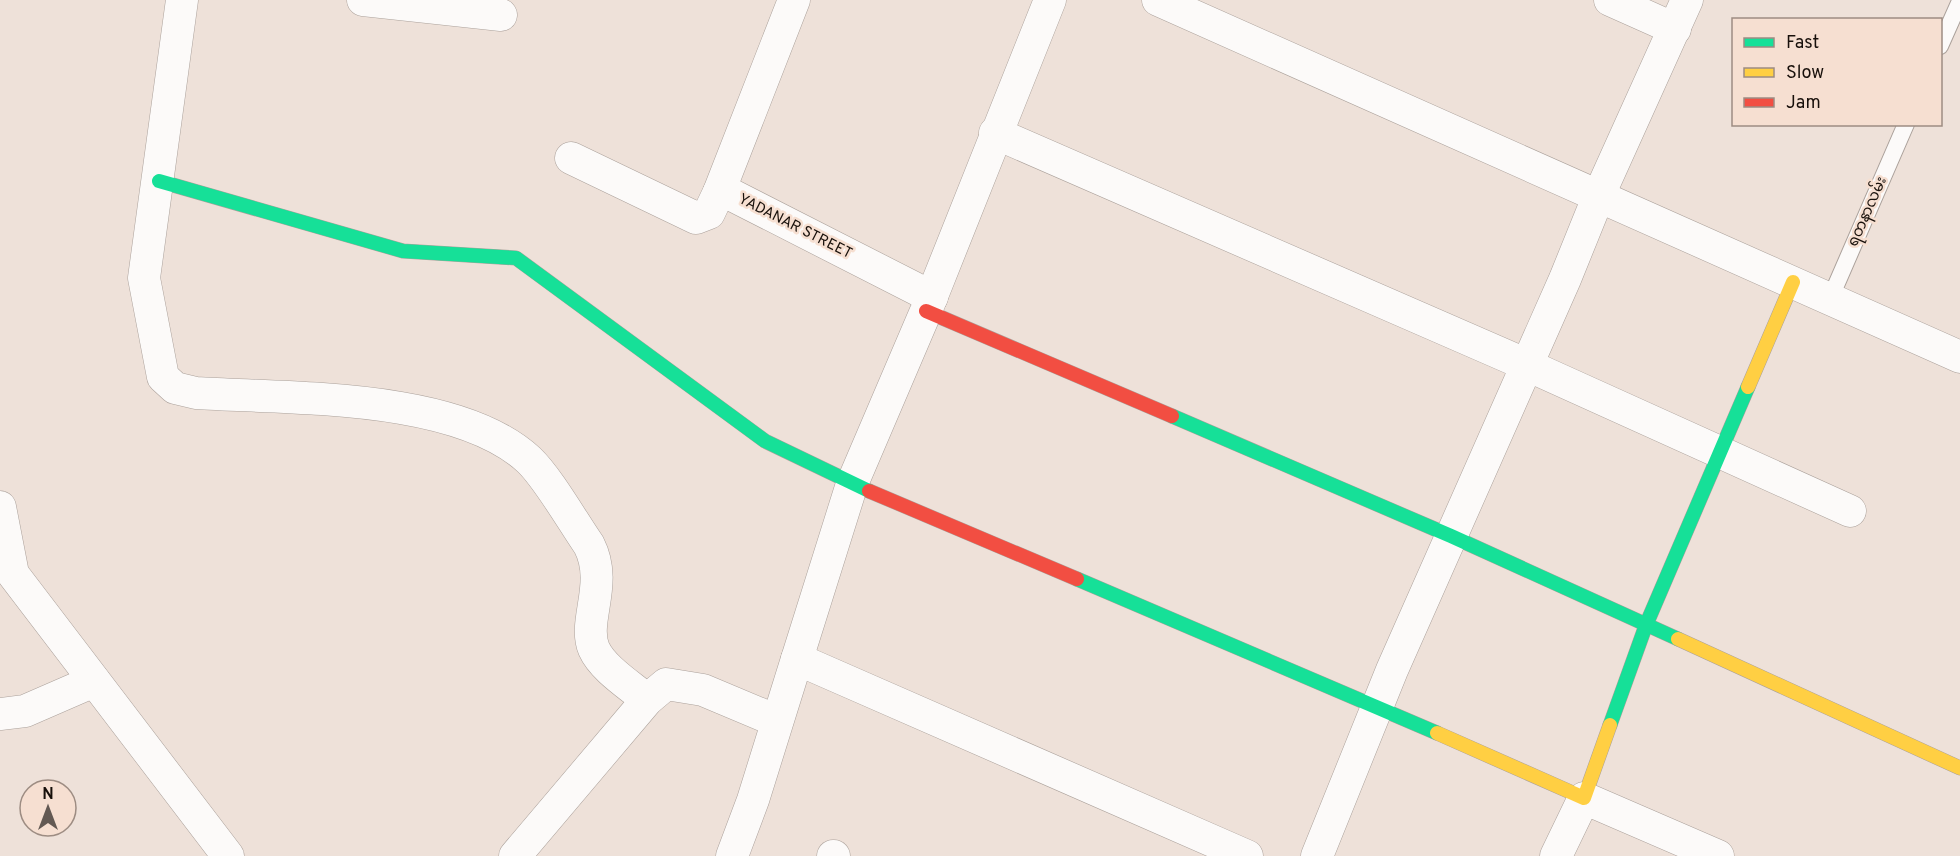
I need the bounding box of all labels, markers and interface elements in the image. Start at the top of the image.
legend [1732,18,1942,126]
text: Fast [1786,32,1819,55]
text: Slow [1786,62,1824,85]
text: Jam [1786,92,1821,115]
street label: ရတနာလမ်း [1842,173,1893,250]
street label: YADANAR STREET [735,190,855,264]
north arrow [18,778,78,838]
text: N [42,785,54,805]

